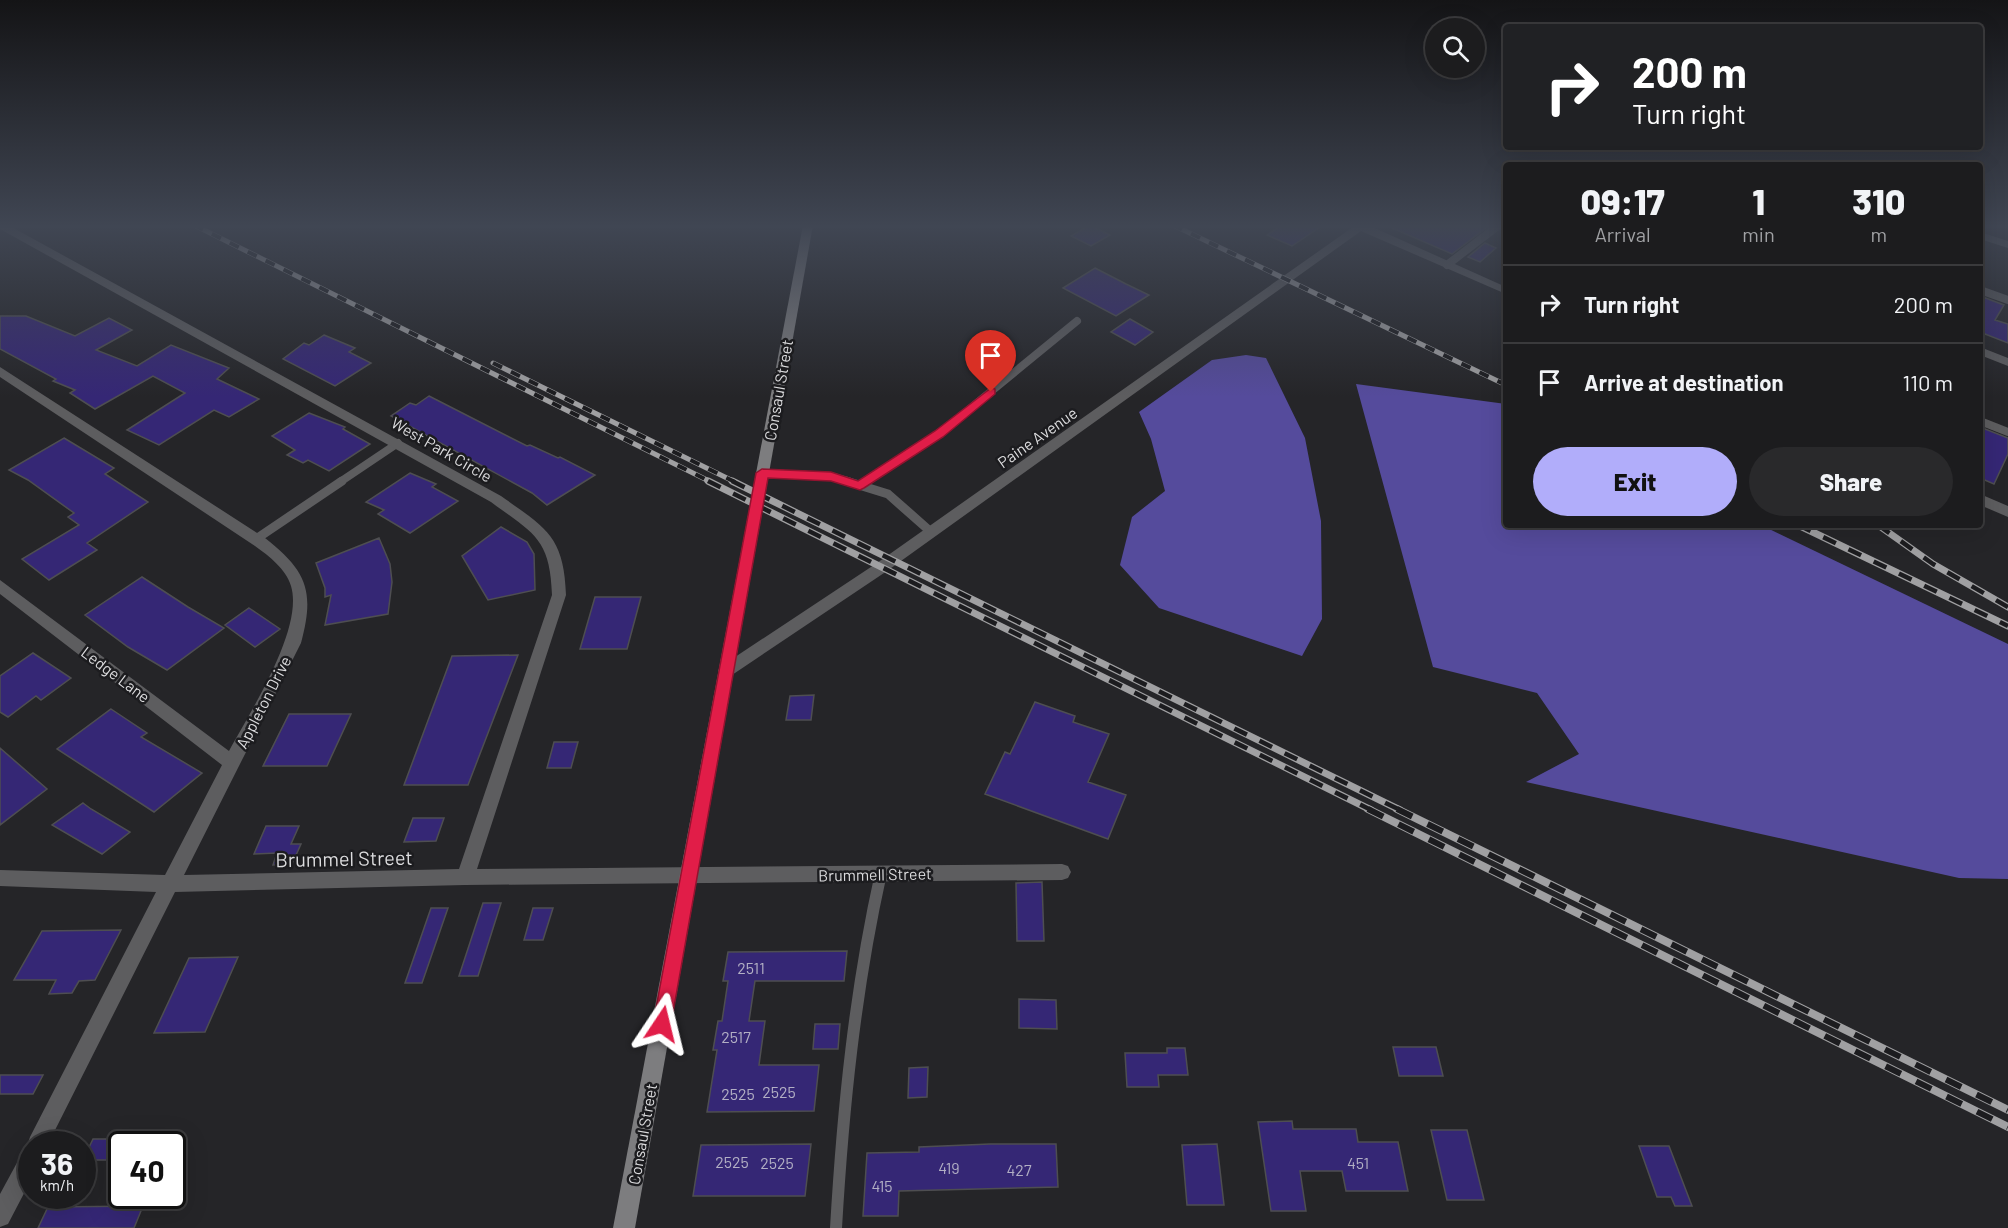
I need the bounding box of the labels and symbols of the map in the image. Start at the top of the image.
pin [965,330,1016,392]
street label: Consaul Street [760,338,796,442]
street label: Paine Avenue [994,403,1080,471]
street label: West Park Circle [388,413,496,485]
street label: Ledge Lane [78,642,154,706]
street label: Appleton Drive [232,653,294,751]
street label: Brummel Street [275,845,413,871]
street label: Brummell Street [818,864,932,884]
house number: 2511 [737,958,765,977]
position arrow [630,992,694,1056]
house number: 2517 [721,1027,751,1046]
street label: Consaul Street [624,1082,660,1186]
house number: 2525 [762,1082,796,1101]
house number: 2525 [721,1084,755,1103]
speed limit sign: 40 [108,1131,186,1209]
house number: 2525 [715,1152,749,1171]
house number: 2525 [760,1153,794,1172]
house number: 451 [1347,1153,1369,1172]
house number: 419 [938,1158,960,1177]
house number: 427 [1007,1160,1032,1179]
house number: 415 [871,1176,893,1195]

